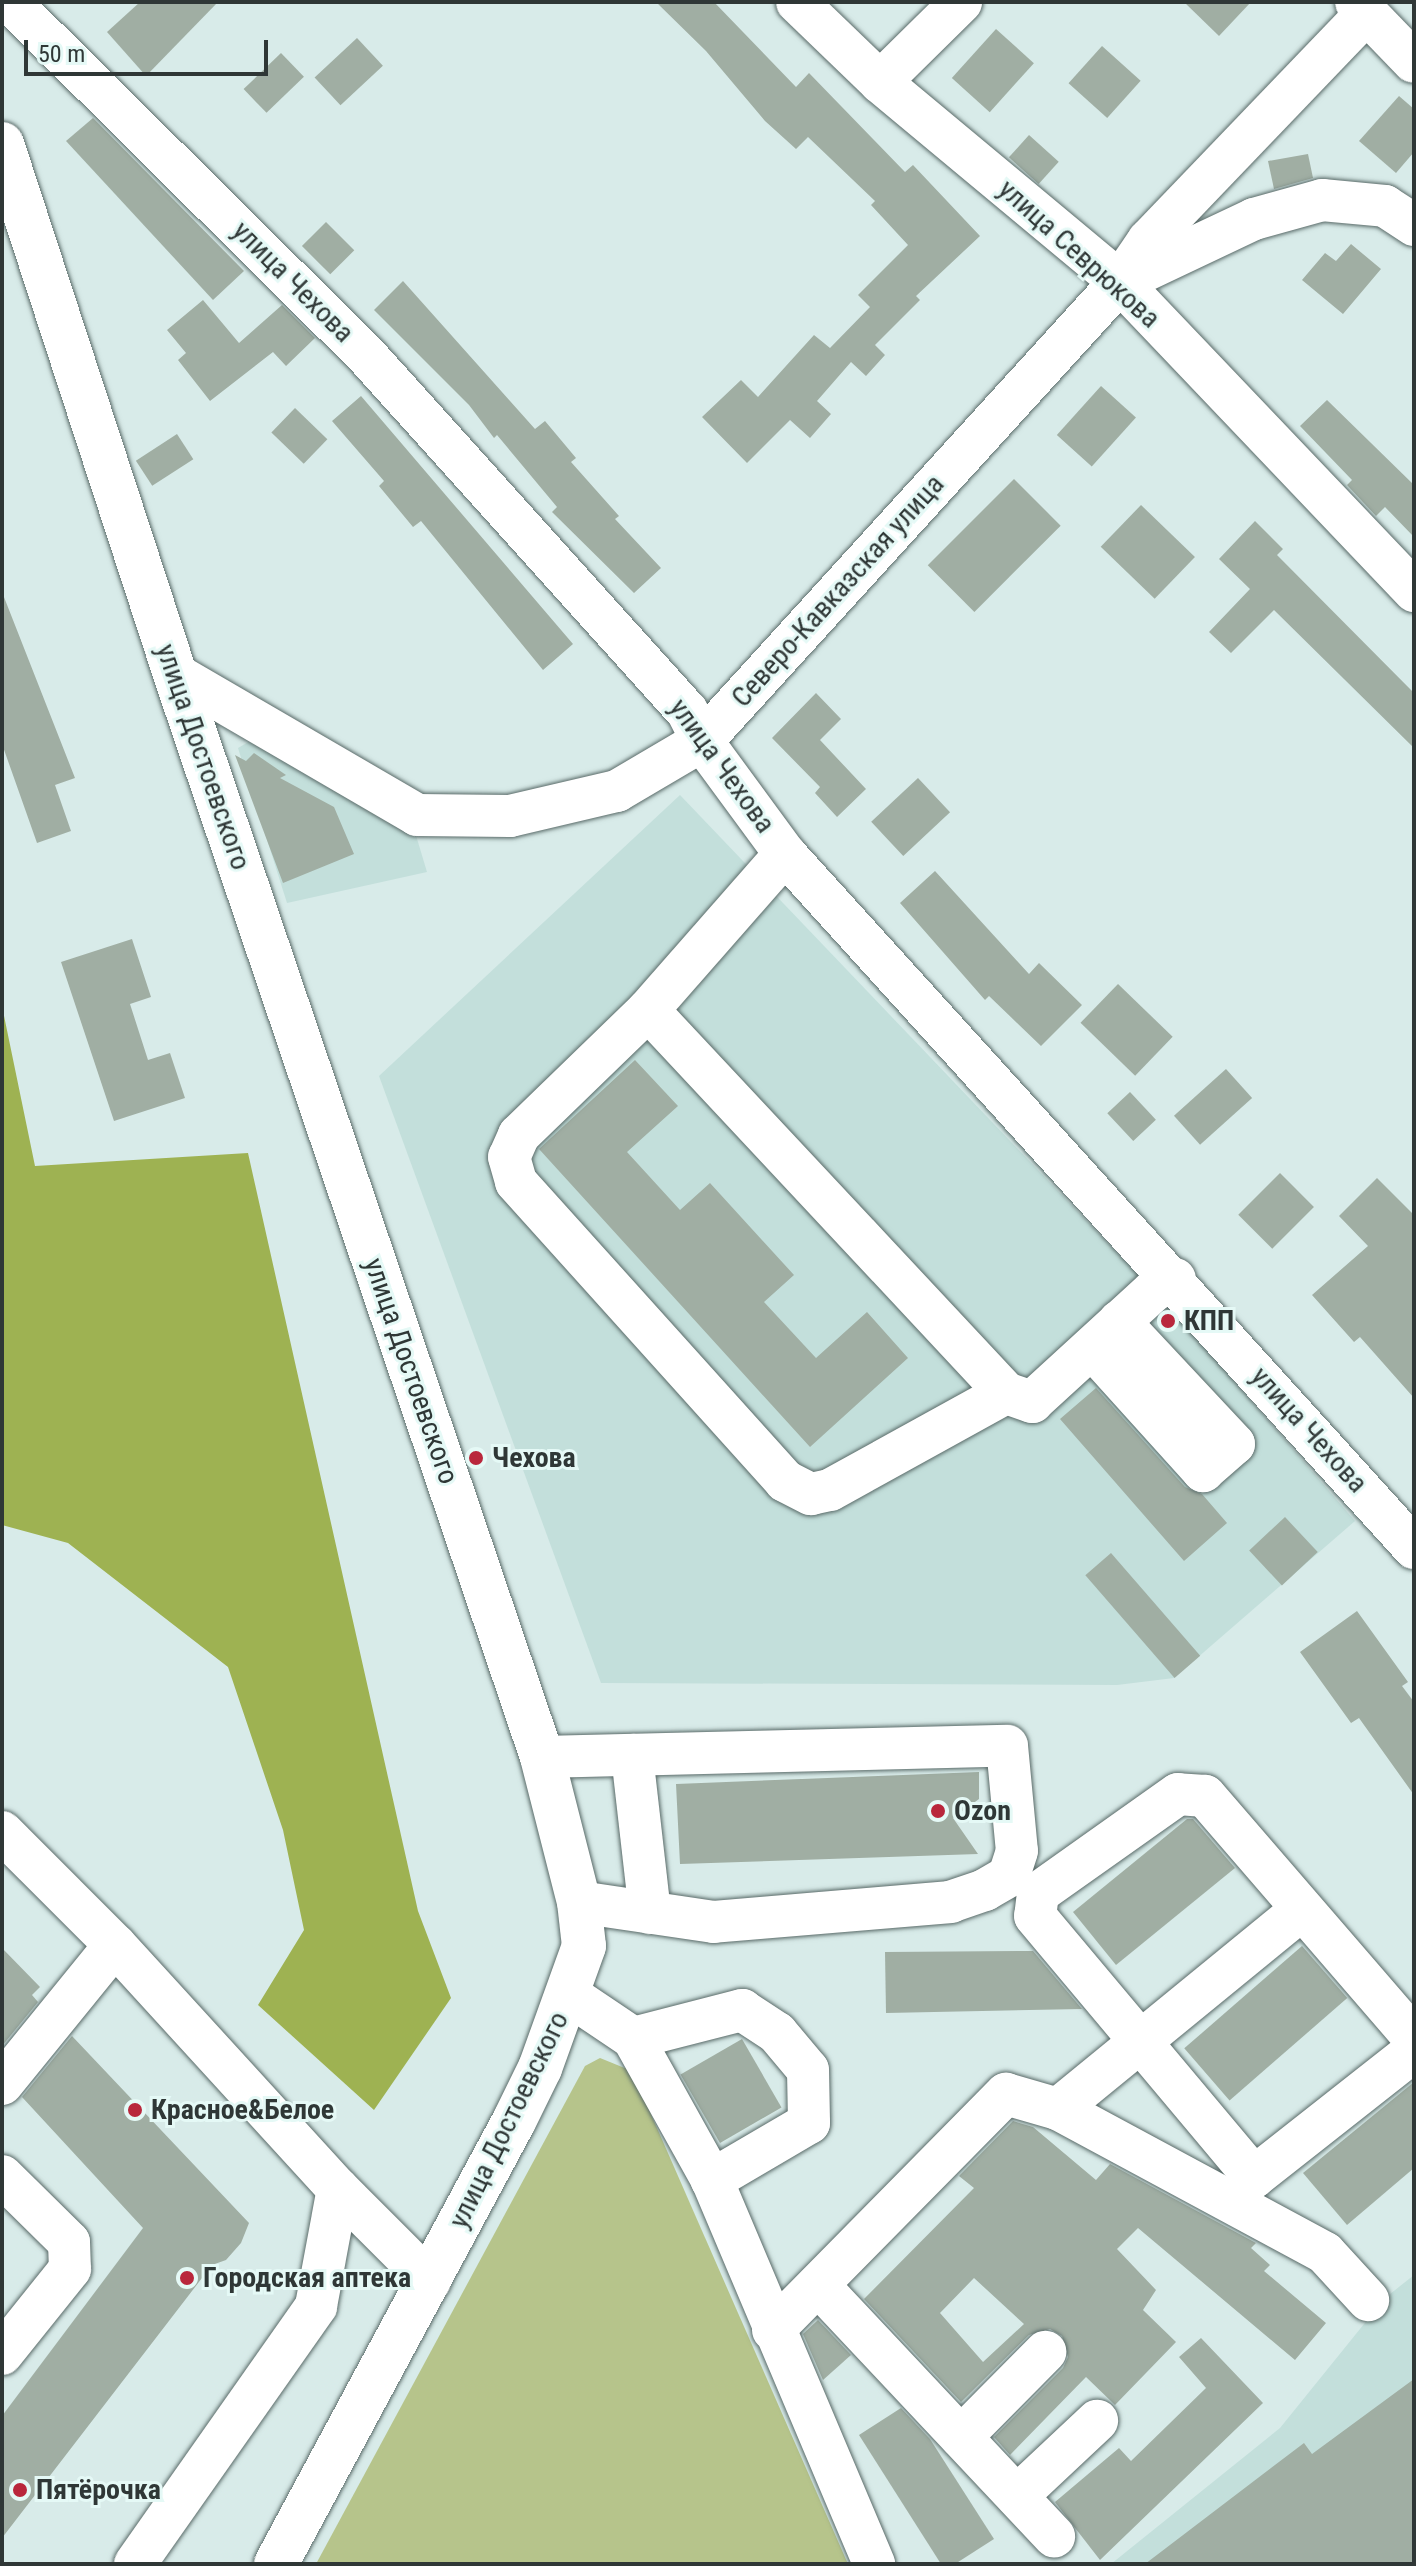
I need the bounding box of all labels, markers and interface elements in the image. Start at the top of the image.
scale bar [28,24,272,74]
text: 50 m [38,40,85,68]
street label: улица Севрюкова [991,173,1167,335]
street label: улица Чехова [225,214,361,350]
street label: Северо-Кавказская улица [725,468,951,714]
street label: улица Достоевского [149,640,257,874]
street label: улица Чехова [662,692,782,840]
street label: улица Достоевского [357,1254,465,1488]
place label: КПП [1184,1304,1234,1338]
marker: КПП [1159,1312,1177,1330]
street label: улица Чехова [1244,1360,1374,1500]
place label: Чехова [492,1441,576,1475]
marker: Чехова [467,1449,485,1467]
place label: Ozon [954,1794,1011,1828]
marker: Ozon [929,1802,947,1820]
street label: улица Достоевского [442,2006,576,2234]
place label: Красное&Белое [151,2093,334,2127]
marker: Красное&Белое [126,2101,144,2119]
place label: Городская аптека [203,2261,411,2295]
marker: Городская аптека [178,2269,196,2287]
place label: Пятёрочка [36,2473,161,2507]
marker: Пятёрочка [11,2481,29,2499]

